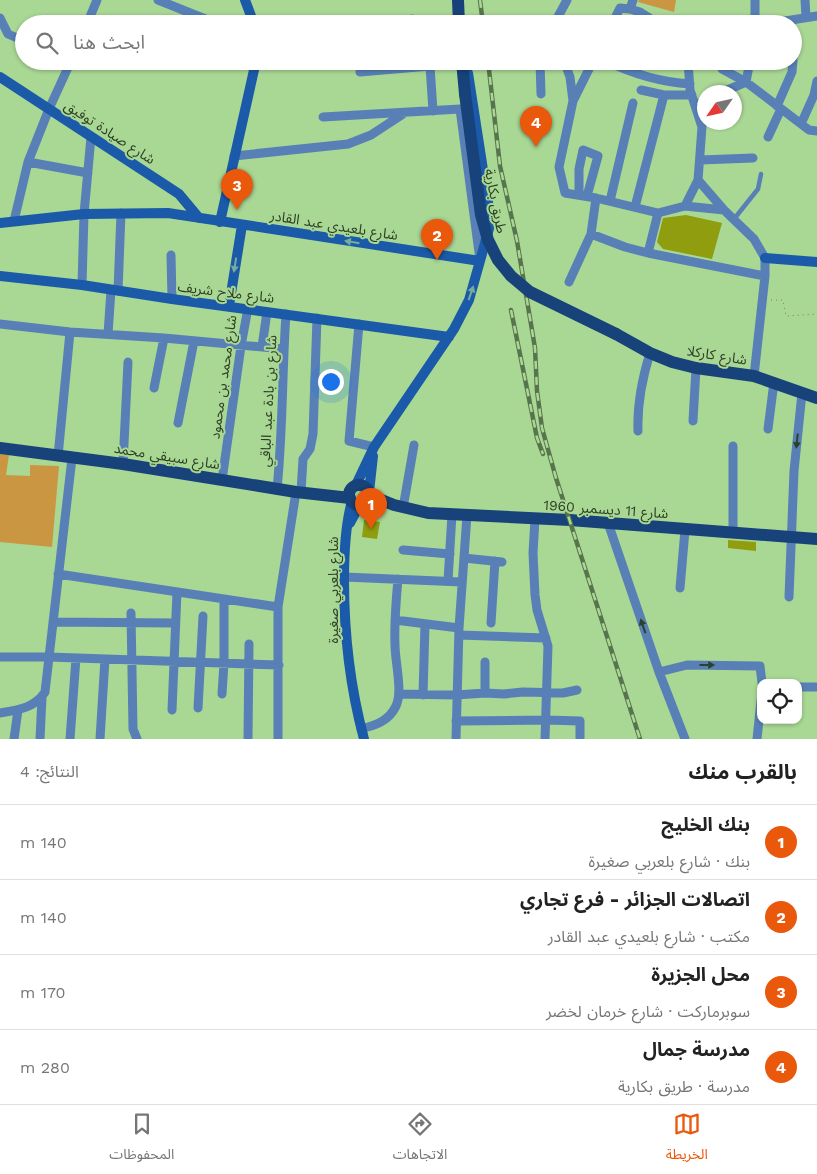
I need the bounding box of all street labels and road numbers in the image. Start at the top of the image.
street label: شارع صيادة توفيق [60,97,158,170]
street label: طريق بكارية [480,167,510,235]
street label: شارع بلعيدي عبد القادر [267,207,399,246]
street label: شارع ملاح شريف [176,278,275,309]
street label: شارع محمد بن محمود [206,314,243,440]
street label: شارع بن بادة عبد الباقي [257,335,283,468]
street label: شارع كاركلا [685,342,748,371]
street label: شارع سبيقي محمد [112,440,221,475]
street label: شارع 11 ديسمبر 1960 [543,497,669,524]
street label: شارع بلعربي صغيرة [325,536,344,644]

